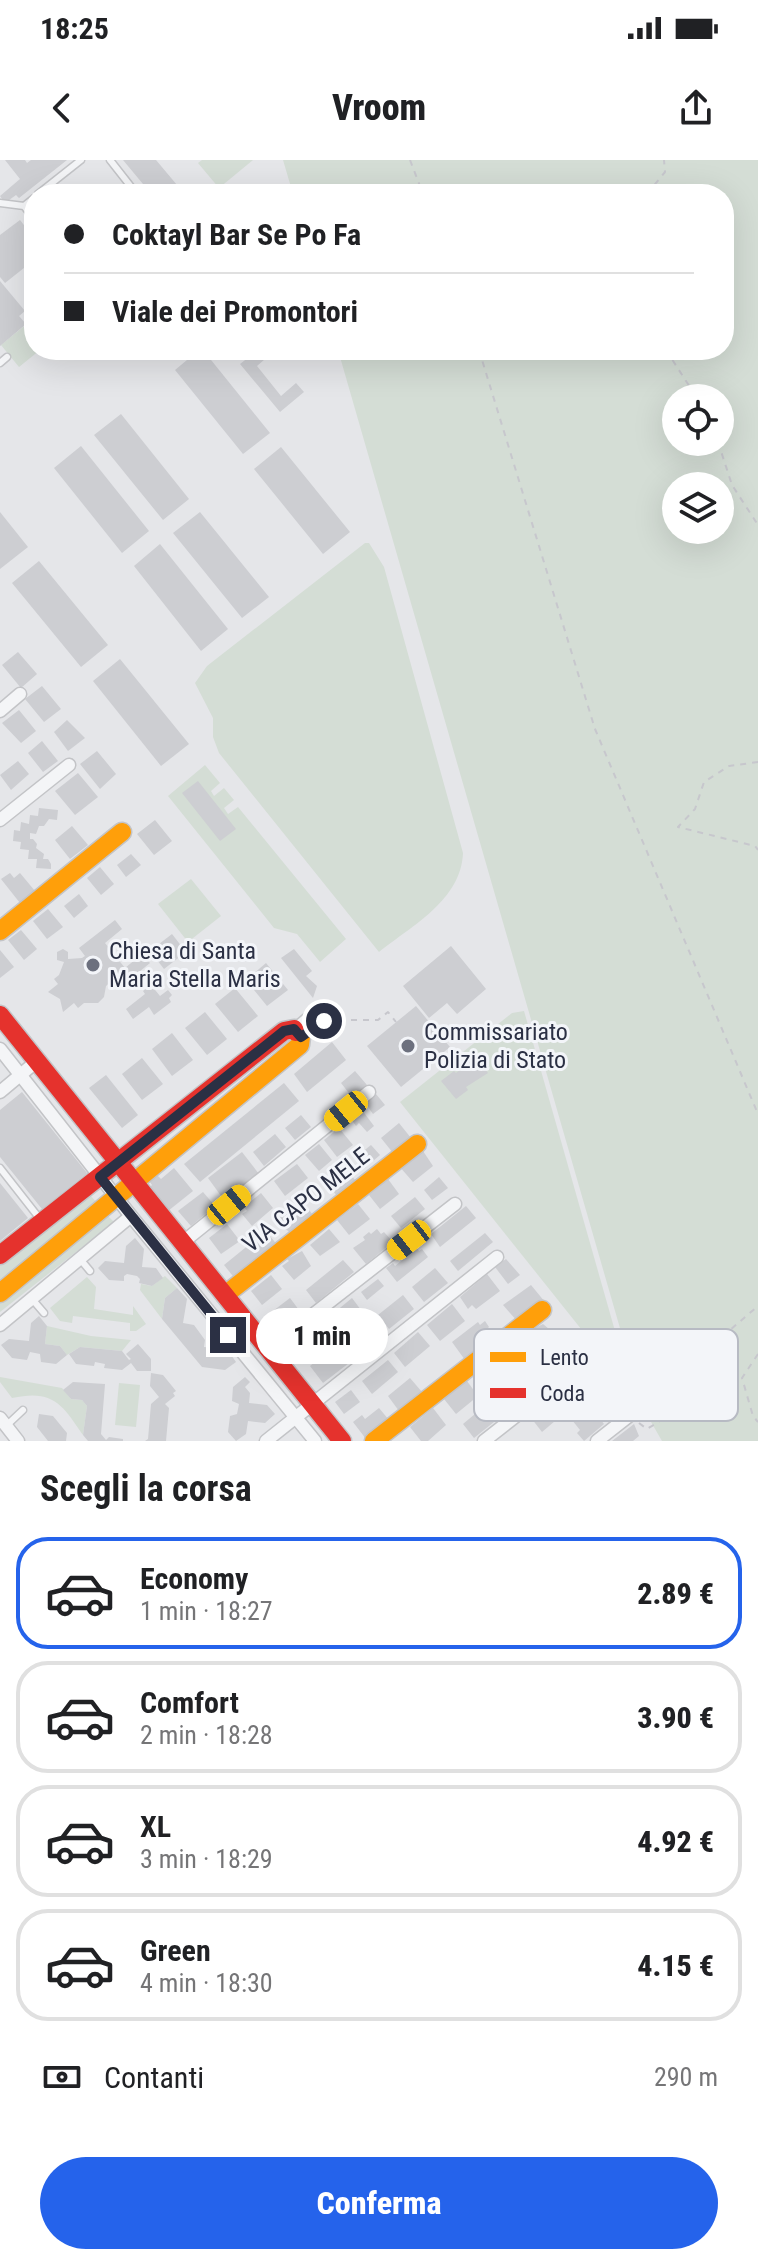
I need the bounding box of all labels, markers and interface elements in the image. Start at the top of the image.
text: 18:25 [40,11,109,46]
icon: back [40,86,84,130]
icon: share [674,86,718,130]
text: Vroom [332,87,426,129]
text: Coktayl Bar Se Po Fa [112,217,361,252]
text: Viale dei Promontori [112,294,358,329]
map controls [662,384,734,544]
button: locate [662,384,734,456]
button: layers [662,472,734,544]
place label: Chiesa di Santa Maria Stella Maris [109,937,281,993]
marker: Chiesa di Santa Maria Stella Maris [84,956,102,974]
route start [306,1003,342,1039]
place label: Commissariato Polizia di Stato [424,1018,568,1074]
marker: Commissariato Polizia di Stato [399,1037,417,1055]
car [320,1087,372,1135]
street label: VIA CAPO MELE [237,1142,375,1258]
car [203,1181,255,1229]
car [383,1216,435,1264]
callout: 1 min [256,1307,388,1363]
route end [210,1317,246,1353]
text: 1 min [293,1321,351,1351]
legend [474,1329,738,1421]
text: Lento [540,1345,589,1370]
text: Coda [540,1381,585,1406]
text: Scegli la corsa [40,1468,252,1510]
icon: car [44,1557,116,1629]
text: Economy [140,1561,248,1596]
text: 2.89 € [637,1576,714,1611]
text: 1 min · 18:27 [140,1596,273,1626]
icon: car [44,1681,116,1753]
text: Comfort [140,1685,239,1720]
text: 3.90 € [637,1700,714,1735]
text: 2 min · 18:28 [140,1720,273,1750]
icon: car [44,1805,116,1877]
text: XL [140,1809,171,1844]
text: 4.92 € [637,1824,714,1859]
text: 3 min · 18:29 [140,1844,273,1874]
icon: car [44,1929,116,2001]
text: Green [140,1933,211,1968]
text: 4.15 € [637,1948,714,1983]
text: 4 min · 18:30 [140,1968,273,1998]
icon: cash [40,2055,84,2099]
text: Contanti [104,2060,204,2095]
text: 290 m [654,2062,718,2092]
button: Conferma [40,2157,718,2249]

